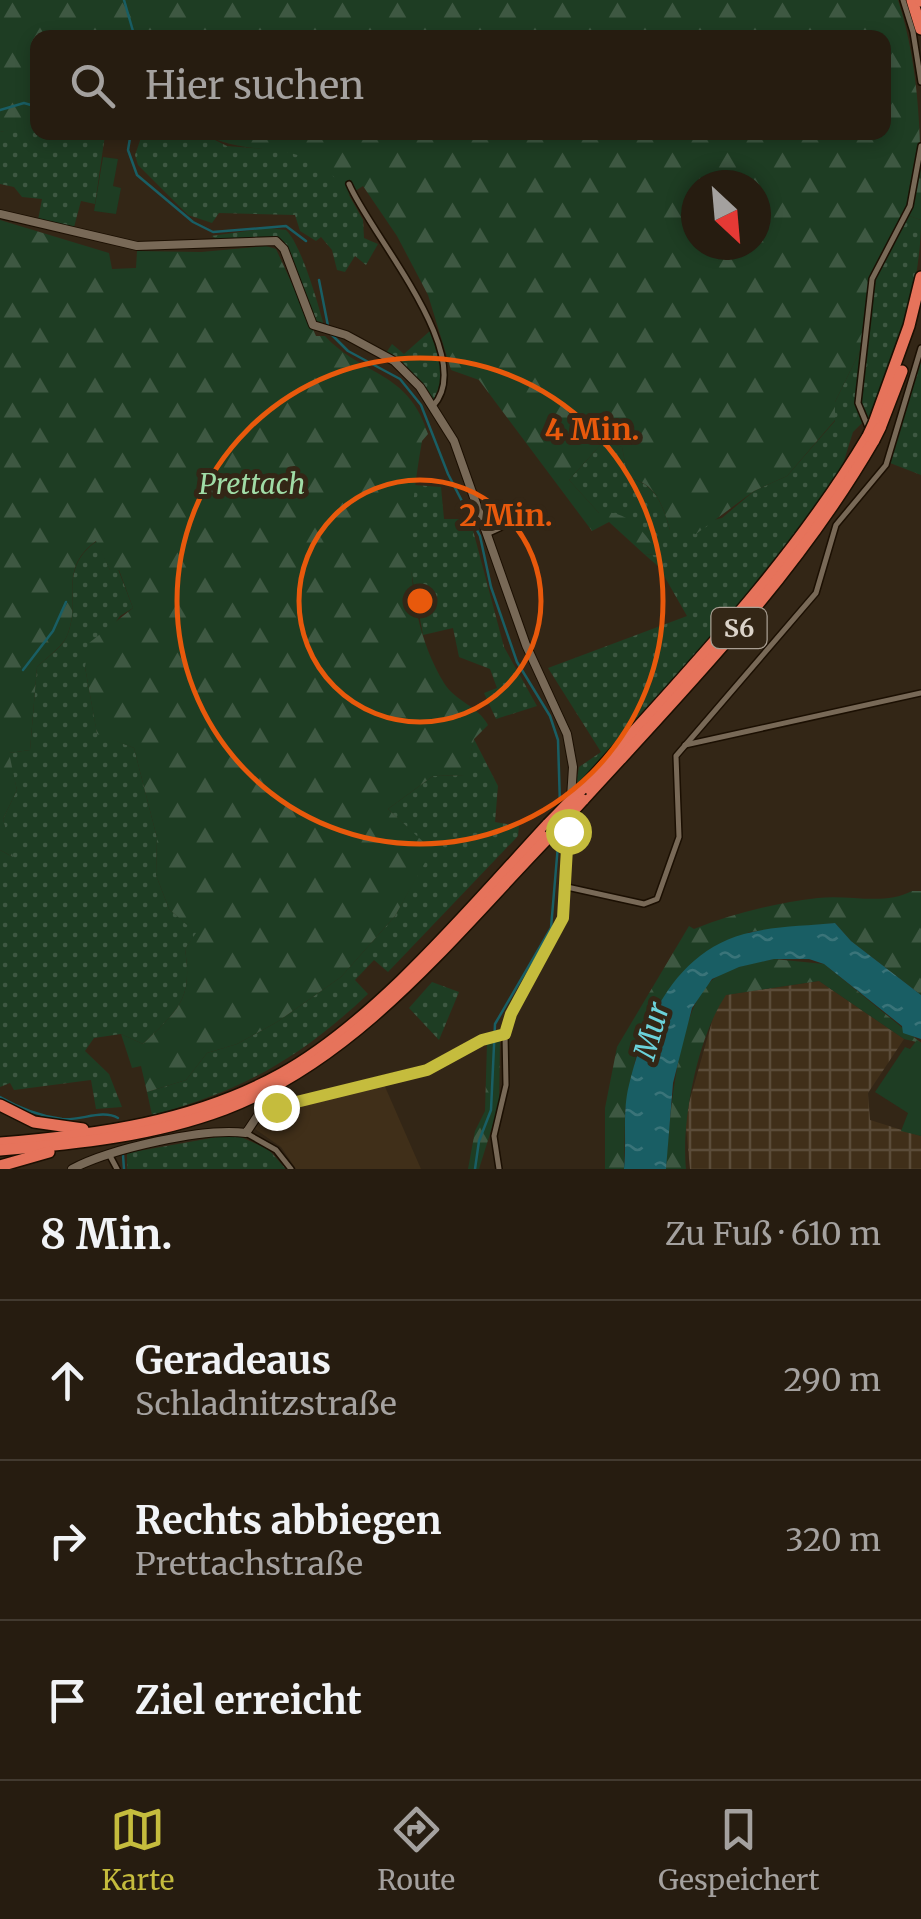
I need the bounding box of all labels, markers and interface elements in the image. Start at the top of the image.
search box [30,30,891,140]
icon: search [65,58,120,113]
text: Hier suchen [145,62,364,109]
north arrow [681,170,771,260]
text: 4 Min. [544,410,640,448]
park label: Prettach [199,466,305,502]
text: 2 Min. [459,496,553,534]
centre of rings [402,583,438,619]
road number: S6 [712,608,766,648]
route start [546,809,592,855]
water label: Mur [624,997,677,1065]
route end [254,1085,300,1131]
text: 8 Min. [40,1208,173,1260]
text: Zu Fuß · 610 m [665,1214,881,1254]
text: Geradeaus [135,1337,331,1384]
icon: ahead [40,1353,95,1408]
text: 290 m [783,1360,881,1400]
text: Schladnitzstraße [135,1384,397,1424]
text: Rechts abbiegen [135,1497,441,1544]
icon: right [40,1513,95,1568]
text: 320 m [785,1520,881,1560]
text: Prettachstraße [135,1544,363,1584]
icon: arrive [40,1673,95,1728]
text: Ziel erreicht [135,1677,362,1724]
tab: Karte [102,1802,174,1898]
tab: Route [377,1802,455,1898]
tab: Gespeichert [658,1802,819,1898]

